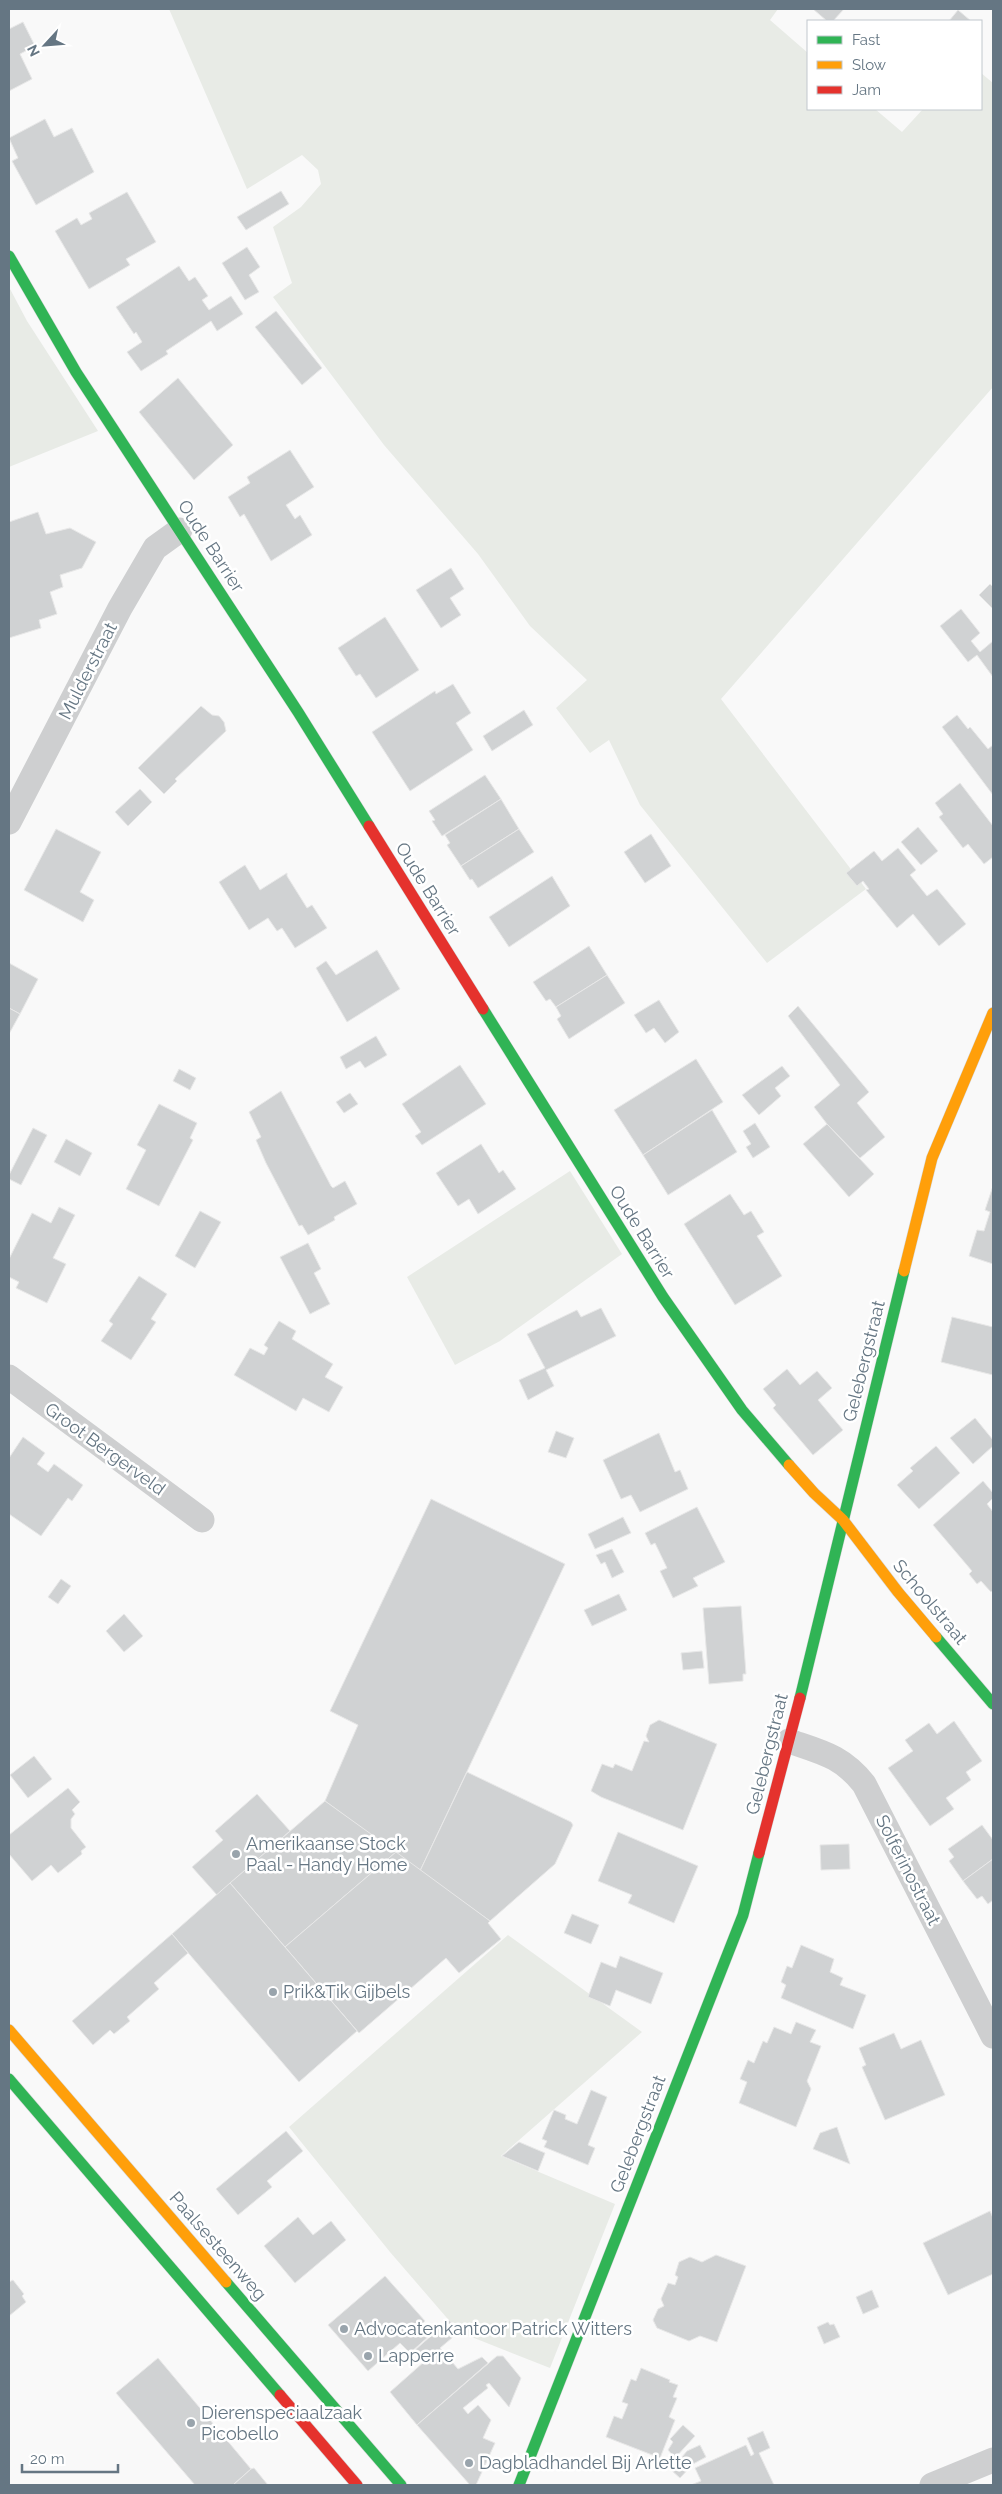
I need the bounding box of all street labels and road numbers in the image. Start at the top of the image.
street label: Oude Barrier [174,496,249,596]
street label: Mulderstraat [54,619,121,723]
street label: Oude Barrier [391,838,466,940]
street label: Oude Barrier [605,1181,680,1283]
street label: Gelebergstraat [838,1298,889,1424]
street label: Groot Bergerveld [41,1398,169,1499]
street label: Schoolstraat [889,1555,972,1648]
street label: Gelebergstraat [741,1691,792,1817]
street label: Solferinostraat [872,1811,945,1928]
street label: Gelebergstraat [605,2072,670,2196]
street label: Paalsesteenweg [166,2187,271,2304]

